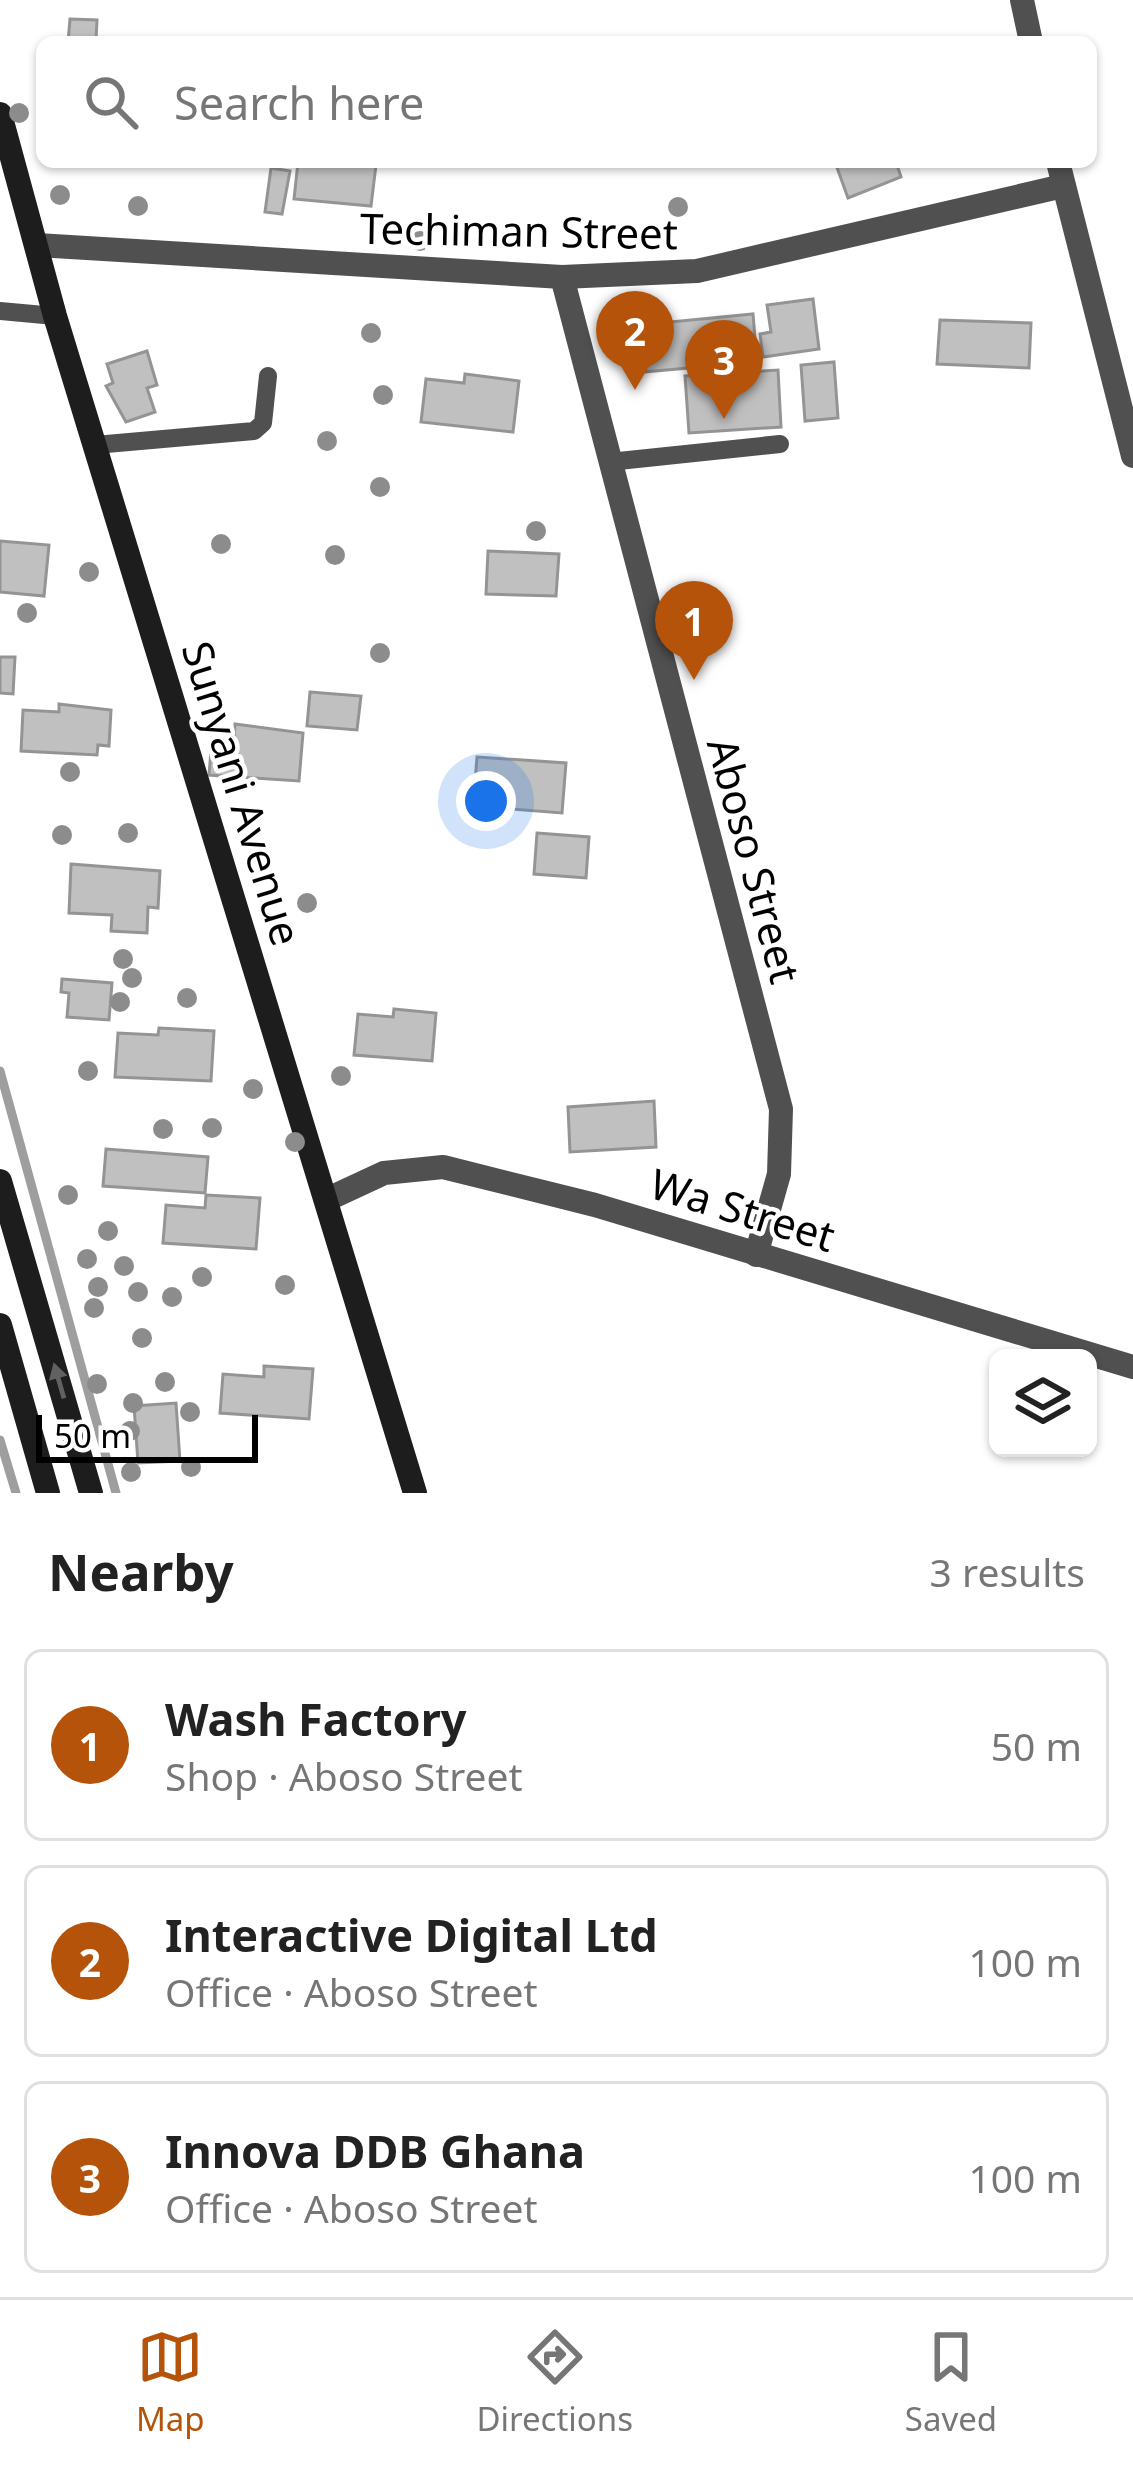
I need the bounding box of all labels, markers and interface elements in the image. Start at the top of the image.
search box [36,36,1097,168]
icon: search [78,69,144,135]
text: Search here [174,72,424,133]
street label: Techiman Street [360,199,678,261]
pin: 2 [596,291,674,390]
pin: 3 [685,320,763,419]
pin: 1 [655,581,733,680]
street label: Sunyani Avenue [170,634,316,952]
street label: Aboso Street [695,731,815,989]
your location [456,771,516,831]
street label: Wa Street [644,1154,842,1264]
map controls [989,1349,1097,1457]
button: layers [989,1349,1097,1457]
one-way arrow [48,1362,67,1399]
scale bar [36,1409,258,1462]
text: 50 m [54,1413,131,1458]
text: Nearby [48,1536,234,1606]
text: 3 results [930,1545,1085,1598]
text: Wash Factory [165,1688,466,1749]
text: 1 [79,1719,101,1772]
text: 50 m [991,1719,1082,1772]
text: Shop · Aboso Street [165,1749,523,1802]
text: Interactive Digital Ltd [165,1904,658,1965]
text: 2 [79,1935,101,1988]
text: 100 m [968,1935,1082,1988]
text: Office · Aboso Street [165,1965,538,2018]
text: Innova DDB Ghana [165,2120,585,2181]
text: 3 [79,2151,101,2204]
text: 100 m [968,2151,1082,2204]
text: Office · Aboso Street [165,2181,538,2234]
tab: Map [136,2324,205,2441]
tab: Directions [476,2324,633,2441]
tab: Saved [905,2324,997,2441]

